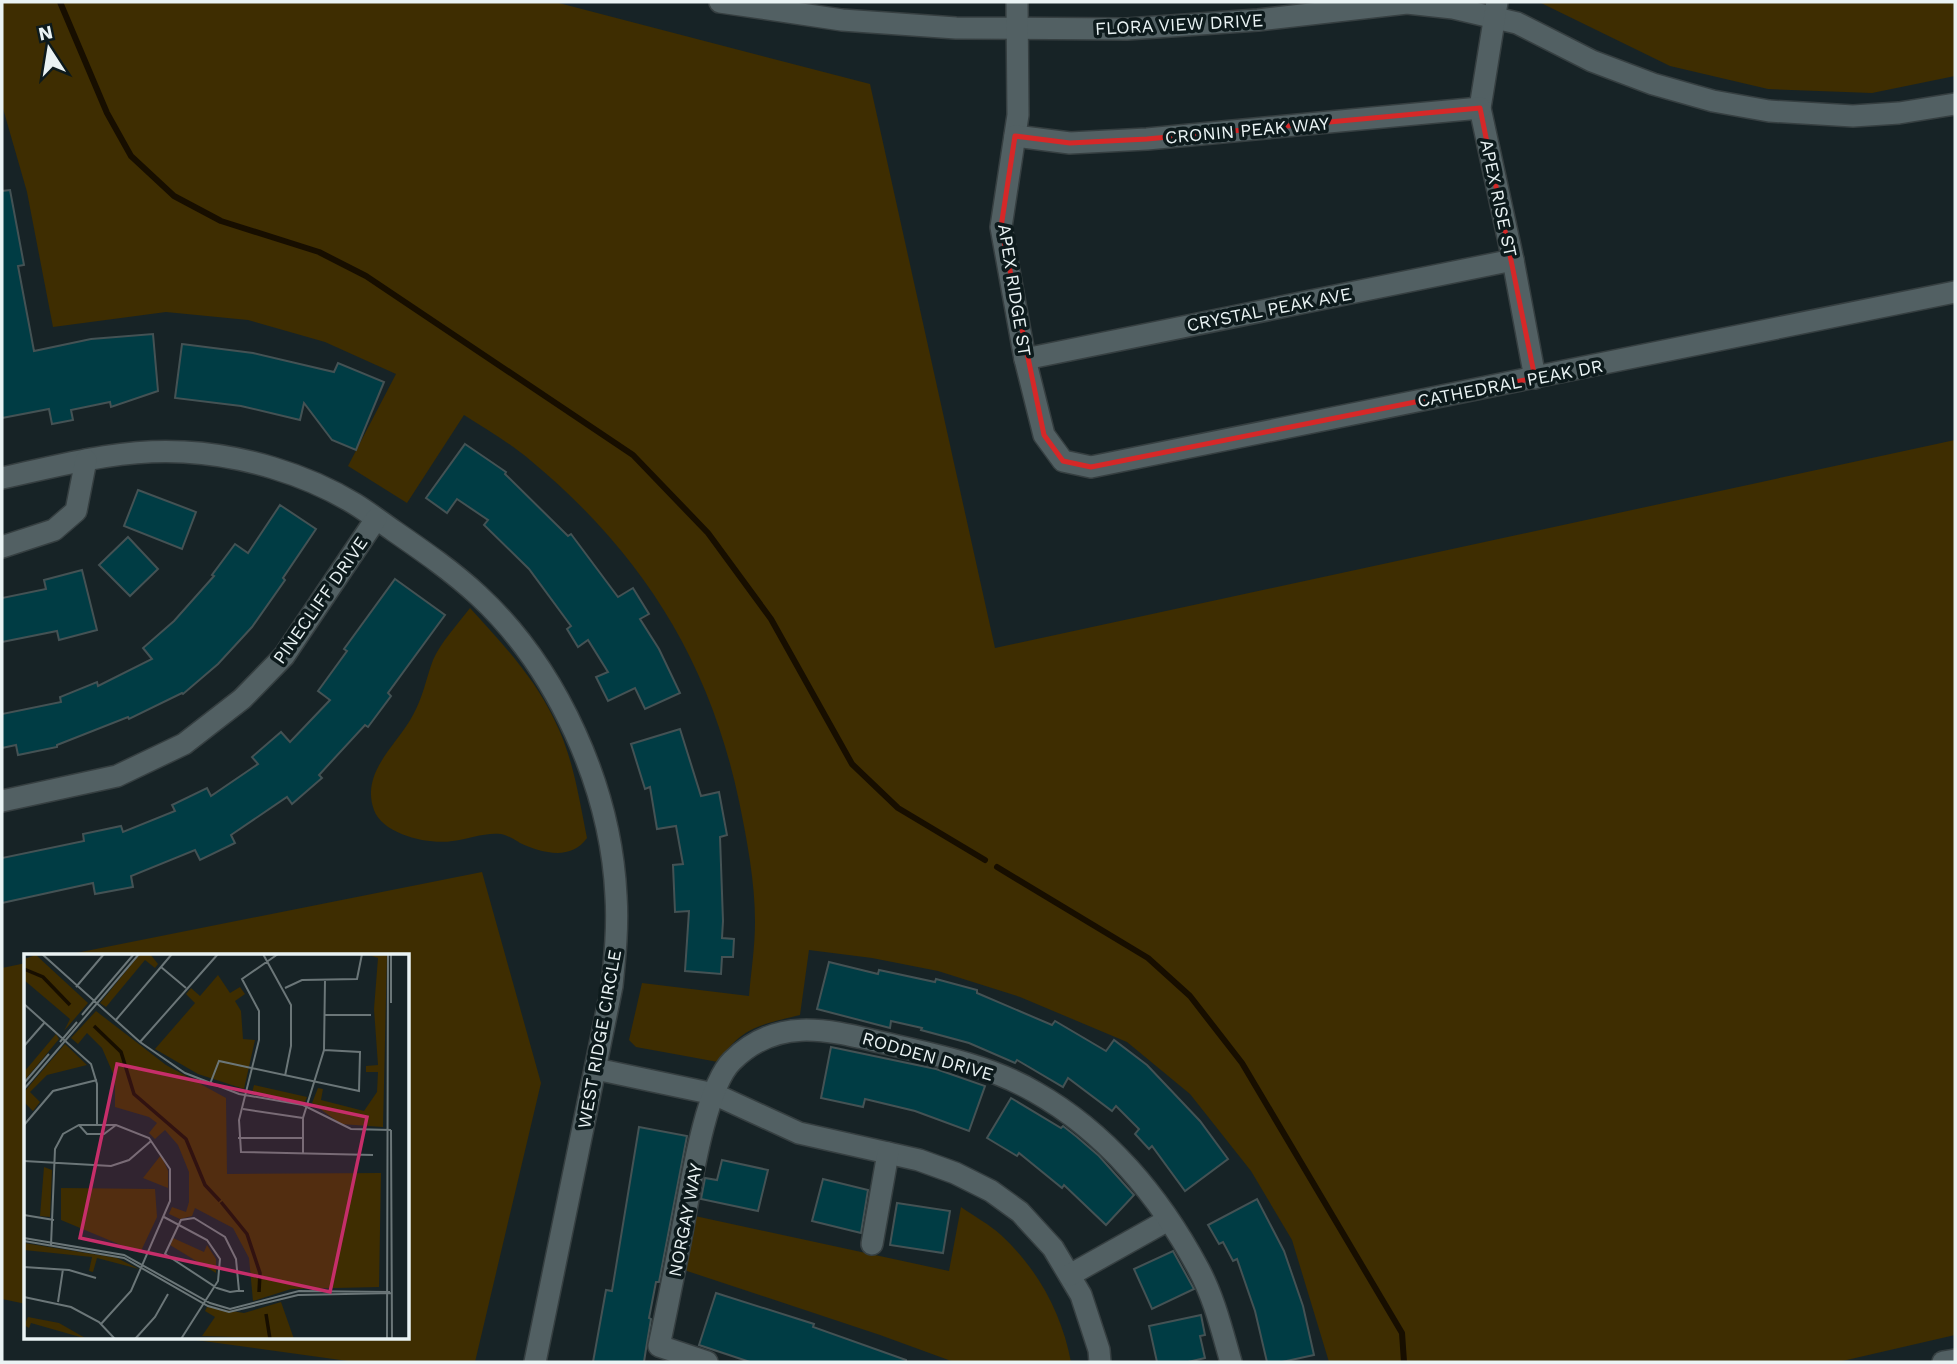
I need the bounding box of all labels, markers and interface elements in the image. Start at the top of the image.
street label: FLORA VIEW DRIVE [1094,9,1264,39]
north arrow [14,14,84,84]
text: N [36,20,55,46]
street label: CRONIN PEAK WAY [1164,112,1331,148]
street label: APEX RISE ST [1476,137,1522,259]
street label: APEX RIDGE ST [994,222,1036,358]
street label: CRYSTAL PEAK AVE [1185,283,1353,335]
street label: CATHEDRAL PEAK DR [1416,355,1605,411]
street label: PINECLIFF DRIVE [268,532,372,668]
street label: WEST RIDGE CIRCLE [573,948,625,1130]
inset map [24,954,410,1340]
street label: RODDEN DRIVE [860,1027,996,1085]
street label: NORGAY WAY [664,1161,706,1279]

